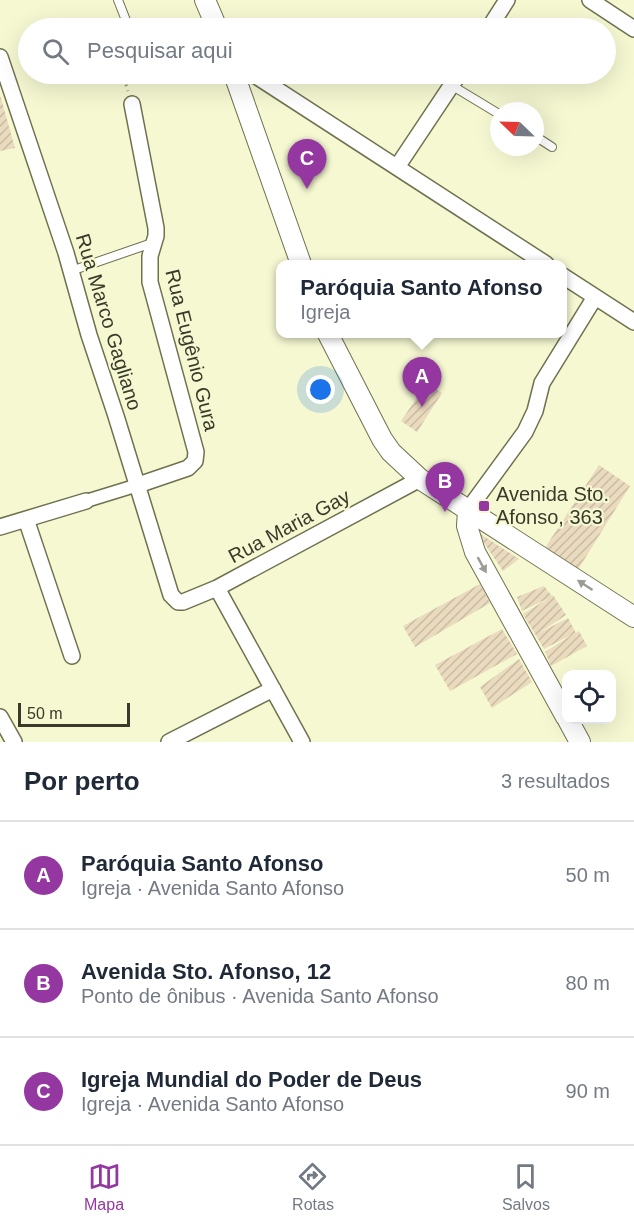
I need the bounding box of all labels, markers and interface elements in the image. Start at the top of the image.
search box [18,18,616,84]
icon: search [39,35,72,68]
text: Pesquisar aqui [87,38,233,63]
north arrow [490,102,544,156]
pin: C [288,140,326,189]
street label: Rua Marco Gagliano [72,231,146,413]
popup [276,260,567,338]
street label: Rua Eugênio Gura [161,267,223,434]
text: Paróquia Santo Afonso [300,275,543,300]
text: Igreja [300,301,350,323]
pin: A [402,358,442,407]
your location [306,375,335,404]
pin: B [426,462,464,512]
place label: Avenida Sto. Afonso, 363 [496,483,609,528]
street label: Rua Maria Gay [224,485,354,567]
marker: Avenida Sto. Afonso, 363 [477,499,491,513]
one-way arrow [477,557,488,573]
one-way arrow [577,580,593,591]
map controls [562,670,616,724]
button: locate [562,670,616,724]
scale bar [18,700,130,728]
text: 50 m [27,705,63,722]
text: Por perto [24,766,140,796]
text: 3 resultados [501,770,610,792]
text: Paróquia Santo Afonso [81,851,323,876]
text: A [36,864,51,886]
text: 50 m [566,864,610,886]
text: Igreja · Avenida Santo Afonso [81,877,344,899]
text: Avenida Sto. Afonso, 12 [81,959,331,984]
text: B [36,972,51,994]
text: 80 m [566,972,610,994]
text: Ponto de ônibus · Avenida Santo Afonso [81,985,439,1007]
text: Igreja Mundial do Poder de Deus [81,1067,422,1092]
text: C [36,1080,51,1102]
text: 90 m [566,1080,610,1102]
text: Igreja · Avenida Santo Afonso [81,1093,344,1115]
tab: Mapa [84,1160,124,1214]
tab: Rotas [292,1160,334,1214]
tab: Salvos [502,1160,550,1214]

